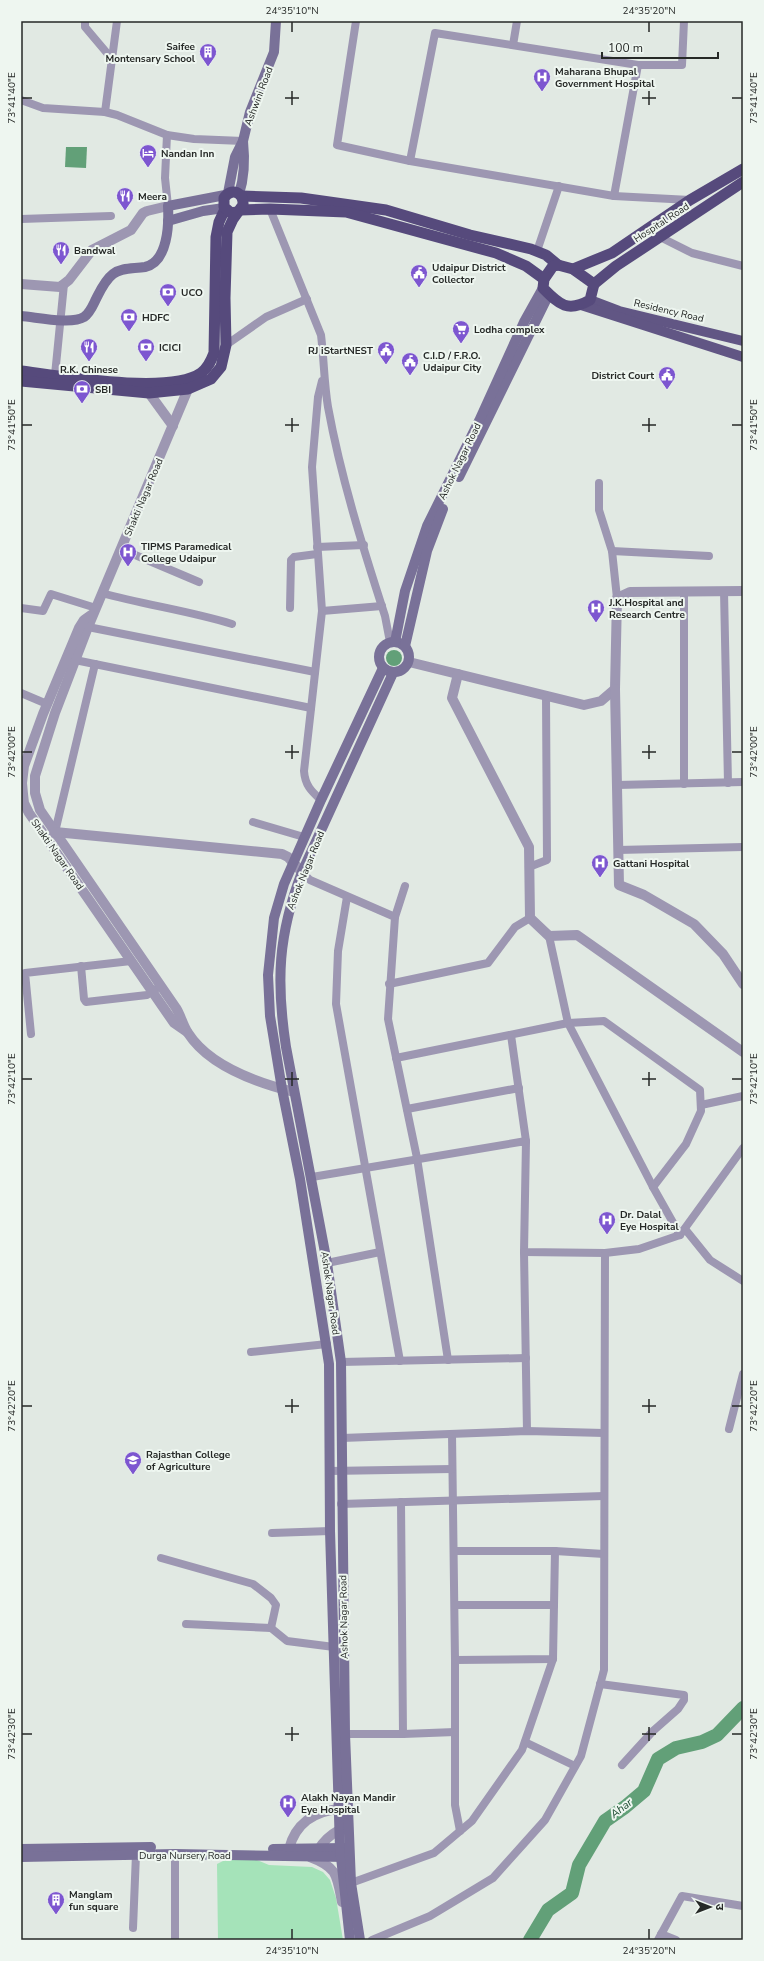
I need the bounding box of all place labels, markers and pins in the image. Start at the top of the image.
place label: Saifee Montensary School [106,40,196,66]
building icon: Saifee Montensary School [198,42,218,67]
place label: Maharana Bhupal Government Hospital [555,65,655,91]
hospital icon: Maharana Bhupal Government Hospital [532,67,552,92]
hotel icon: Nandan Inn [138,143,158,168]
place label: Nandan Inn [161,147,214,161]
restaurant icon: Meera [115,186,135,211]
place label: Meera [138,190,167,204]
restaurant icon: Bandwal [51,240,71,265]
place label: Bandwal [74,244,116,258]
place label: Udaipur District Collector [432,261,506,287]
public building icon: Udaipur District Collector [409,263,429,288]
bank icon: UCO [158,282,178,307]
place label: UCO [181,286,203,300]
bank icon: HDFC [119,307,139,332]
place label: HDFC [142,311,170,325]
supermarket icon: Lodha complex [451,319,471,344]
place label: Lodha complex [474,323,545,337]
restaurant icon: R.K. Chinese [79,337,99,362]
bank icon: ICICI [136,337,156,362]
public building icon: RJ iStartNEST [376,340,396,365]
place label: ICICI [159,341,181,355]
place label: RJ iStartNEST [308,344,374,358]
place label: C.I.D / F.R.O. Udaipur City [423,349,482,375]
public building icon: C.I.D / F.R.O. Udaipur City [400,351,420,376]
place label: R.K. Chinese [60,363,119,377]
public building icon: District Court [657,365,677,390]
place label: District Court [591,369,654,383]
bank icon: SBI [72,379,92,404]
place label: SBI [95,383,111,397]
place label: TIPMS Paramedical College Udaipur [141,540,232,566]
hospital icon: TIPMS Paramedical College Udaipur [118,542,138,567]
place label: J.K.Hospital and Research Centre [608,596,685,622]
hospital icon: J.K.Hospital and Research Centre [586,598,606,623]
hospital icon: Gattani Hospital [590,853,610,878]
place label: Gattani Hospital [613,857,690,871]
place label: Dr. Dalal Eye Hospital [620,1208,679,1234]
hospital icon: Dr. Dalal Eye Hospital [597,1210,617,1235]
place label: Rajasthan College of Agriculture [146,1448,231,1474]
school or university icon: Rajasthan College of Agriculture [123,1450,143,1475]
place label: Alakh Nayan Mandir Eye Hospital [301,1791,396,1817]
hospital icon: Alakh Nayan Mandir Eye Hospital [278,1793,298,1818]
place label: Manglam fun square [69,1888,119,1914]
building icon: Manglam fun square [46,1890,66,1915]

